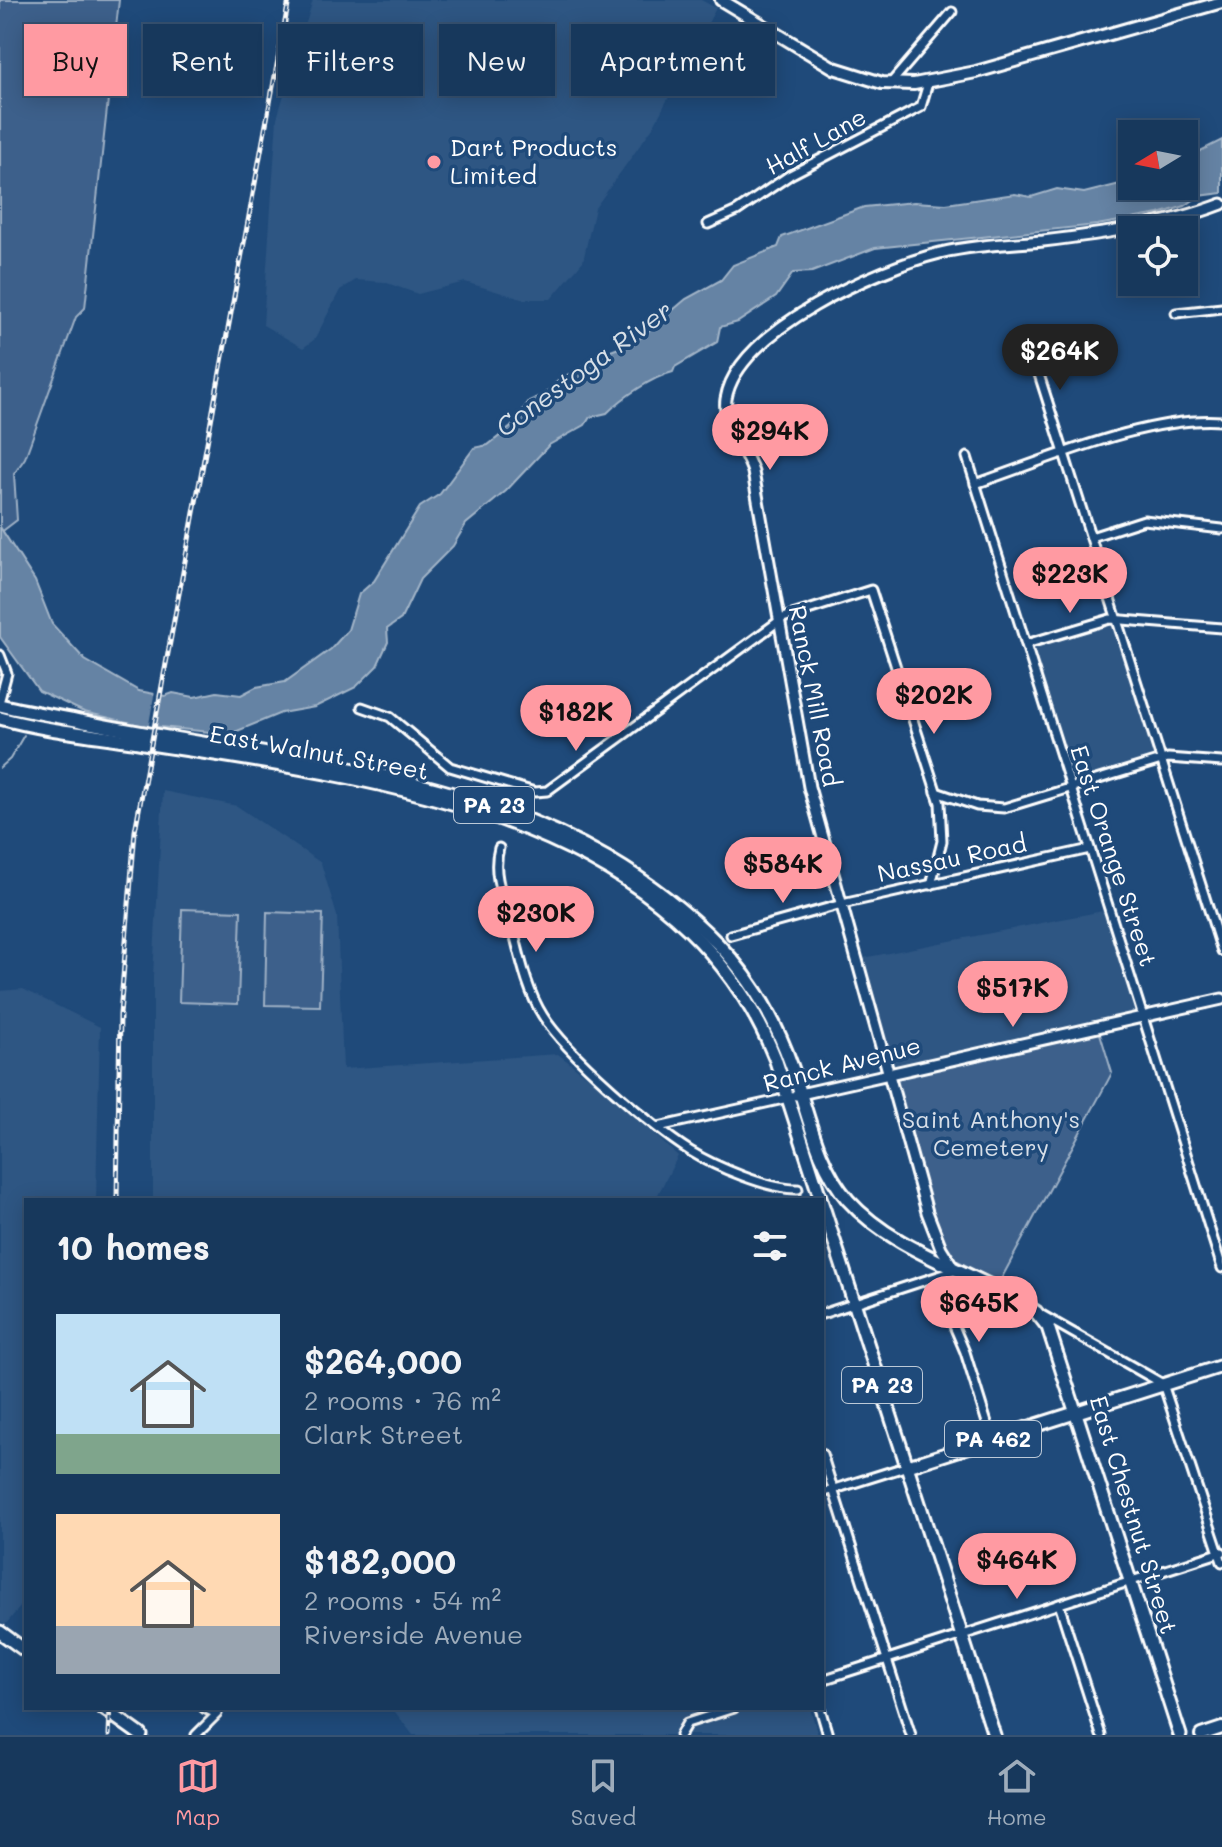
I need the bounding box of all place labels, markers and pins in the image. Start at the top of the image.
place label: Dart Products Limited [450,131,617,190]
marker: Dart Products Limited [425,153,443,171]
pin: $264K [1004,324,1116,392]
pin: $294K [714,404,826,472]
pin: $223K [1014,547,1126,615]
pin: $202K [878,668,990,736]
pin: $182K [520,685,632,753]
pin: $584K [727,837,839,905]
pin: $230K [480,886,592,954]
pin: $517K [957,961,1069,1029]
pin: $645K [923,1276,1035,1344]
pin: $464K [961,1533,1073,1601]

